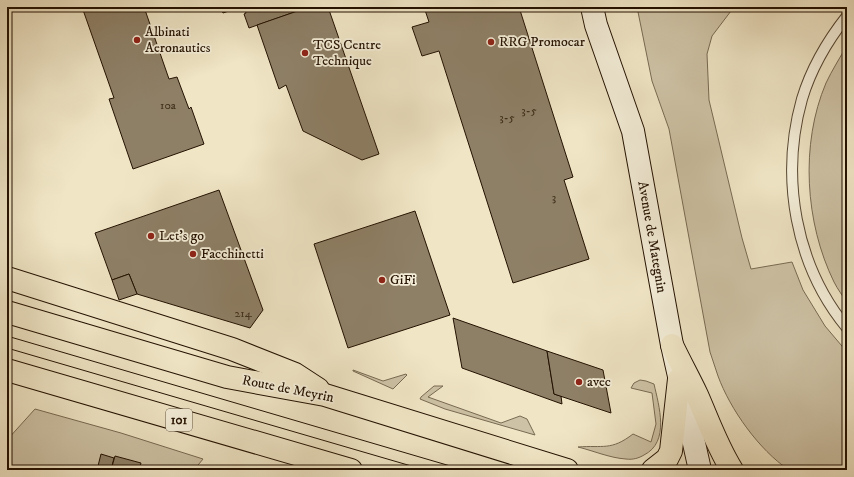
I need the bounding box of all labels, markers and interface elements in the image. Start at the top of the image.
place label: Albinati Aeronautics [145,23,211,57]
place label: RRG Promocar [499,33,586,51]
marker: Albinati Aeronautics [132,35,142,45]
place label: TCS Centre Technique [313,36,381,70]
marker: RRG Promocar [486,37,496,47]
marker: TCS Centre Technique [300,48,310,58]
house number: 10a [160,98,177,113]
house number: 3-5 [521,103,537,118]
house number: 3-5 [499,110,515,125]
street label: Avenue de Mategnin [633,180,671,295]
house number: 3 [552,190,556,205]
place label: Let's go [159,227,204,245]
marker: Let's go [146,231,156,241]
place label: Facchinetti [201,245,264,263]
marker: Facchinetti [188,249,198,259]
place label: GiFi [390,271,416,289]
marker: GiFi [377,275,387,285]
house number: 214 [234,306,253,321]
street label: Route de Meyrin [241,371,336,407]
place label: avec [587,373,611,391]
marker: avec [574,377,584,387]
road number: 101 [166,409,192,431]

